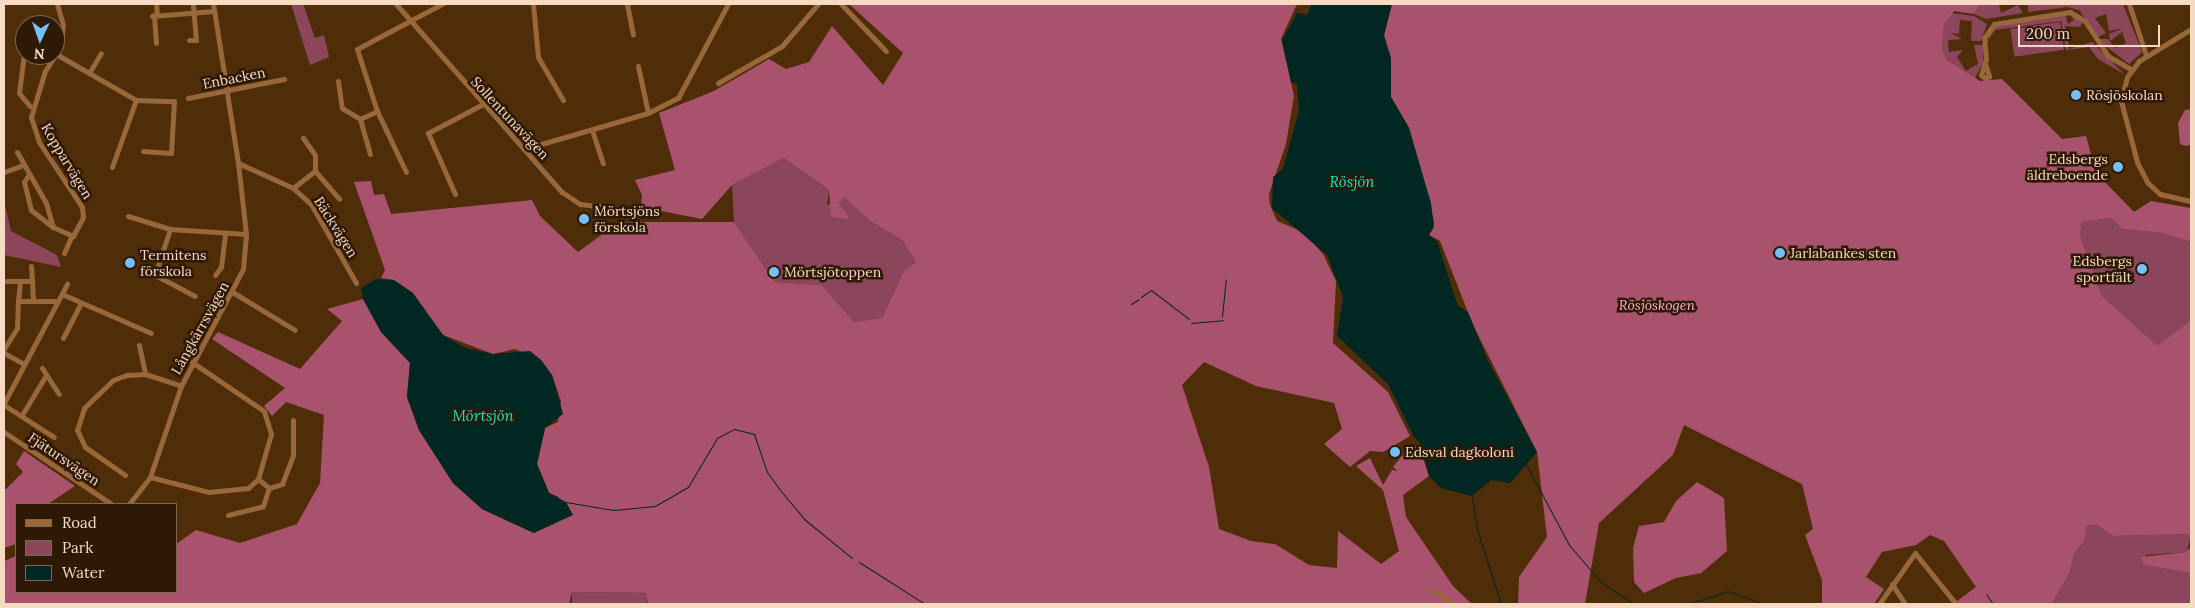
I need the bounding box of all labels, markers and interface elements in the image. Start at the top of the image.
north arrow [15,15,65,65]
scale bar [2020,15,2162,47]
text: 200 m [2026,24,2070,43]
text: N [33,45,45,63]
street label: Enbacken [201,64,267,92]
street label: Sollentunavägen [467,73,553,163]
place label: Rösjöskolan [2086,87,2163,103]
marker: Rösjöskolan [2070,89,2082,101]
street label: Kopparvägen [38,120,96,202]
place label: Edsbergs äldreboende [2027,151,2108,184]
marker: Edsbergs äldreboende [2112,161,2124,173]
water label: Rösjön [1330,173,1374,191]
street label: Bäckvägen [311,193,361,261]
place label: Mörtsjöns förskola [594,203,660,236]
marker: Mörtsjöns förskola [578,213,590,225]
place label: Jarlabankes sten [1790,245,1896,261]
place label: Termitens förskola [140,247,207,280]
marker: Jarlabankes sten [1774,247,1786,259]
place label: Edsbergs sportfält [2072,253,2132,286]
marker: Termitens förskola [124,257,136,269]
marker: Edsbergs sportfält [2136,263,2148,275]
place label: Mörtsjötoppen [784,264,881,280]
marker: Mörtsjötoppen [768,266,780,278]
street label: Långkärrsvägen [168,279,232,377]
park label: Rösjöskogen [1619,297,1695,313]
water label: Mörtsjön [452,407,514,425]
street label: Fjätursvägen [25,429,103,489]
place label: Edsval dagkoloni [1405,444,1514,460]
marker: Edsval dagkoloni [1389,446,1401,458]
legend [15,503,178,593]
text: Road [62,513,97,532]
text: Park [62,538,93,557]
text: Water [62,563,104,582]

